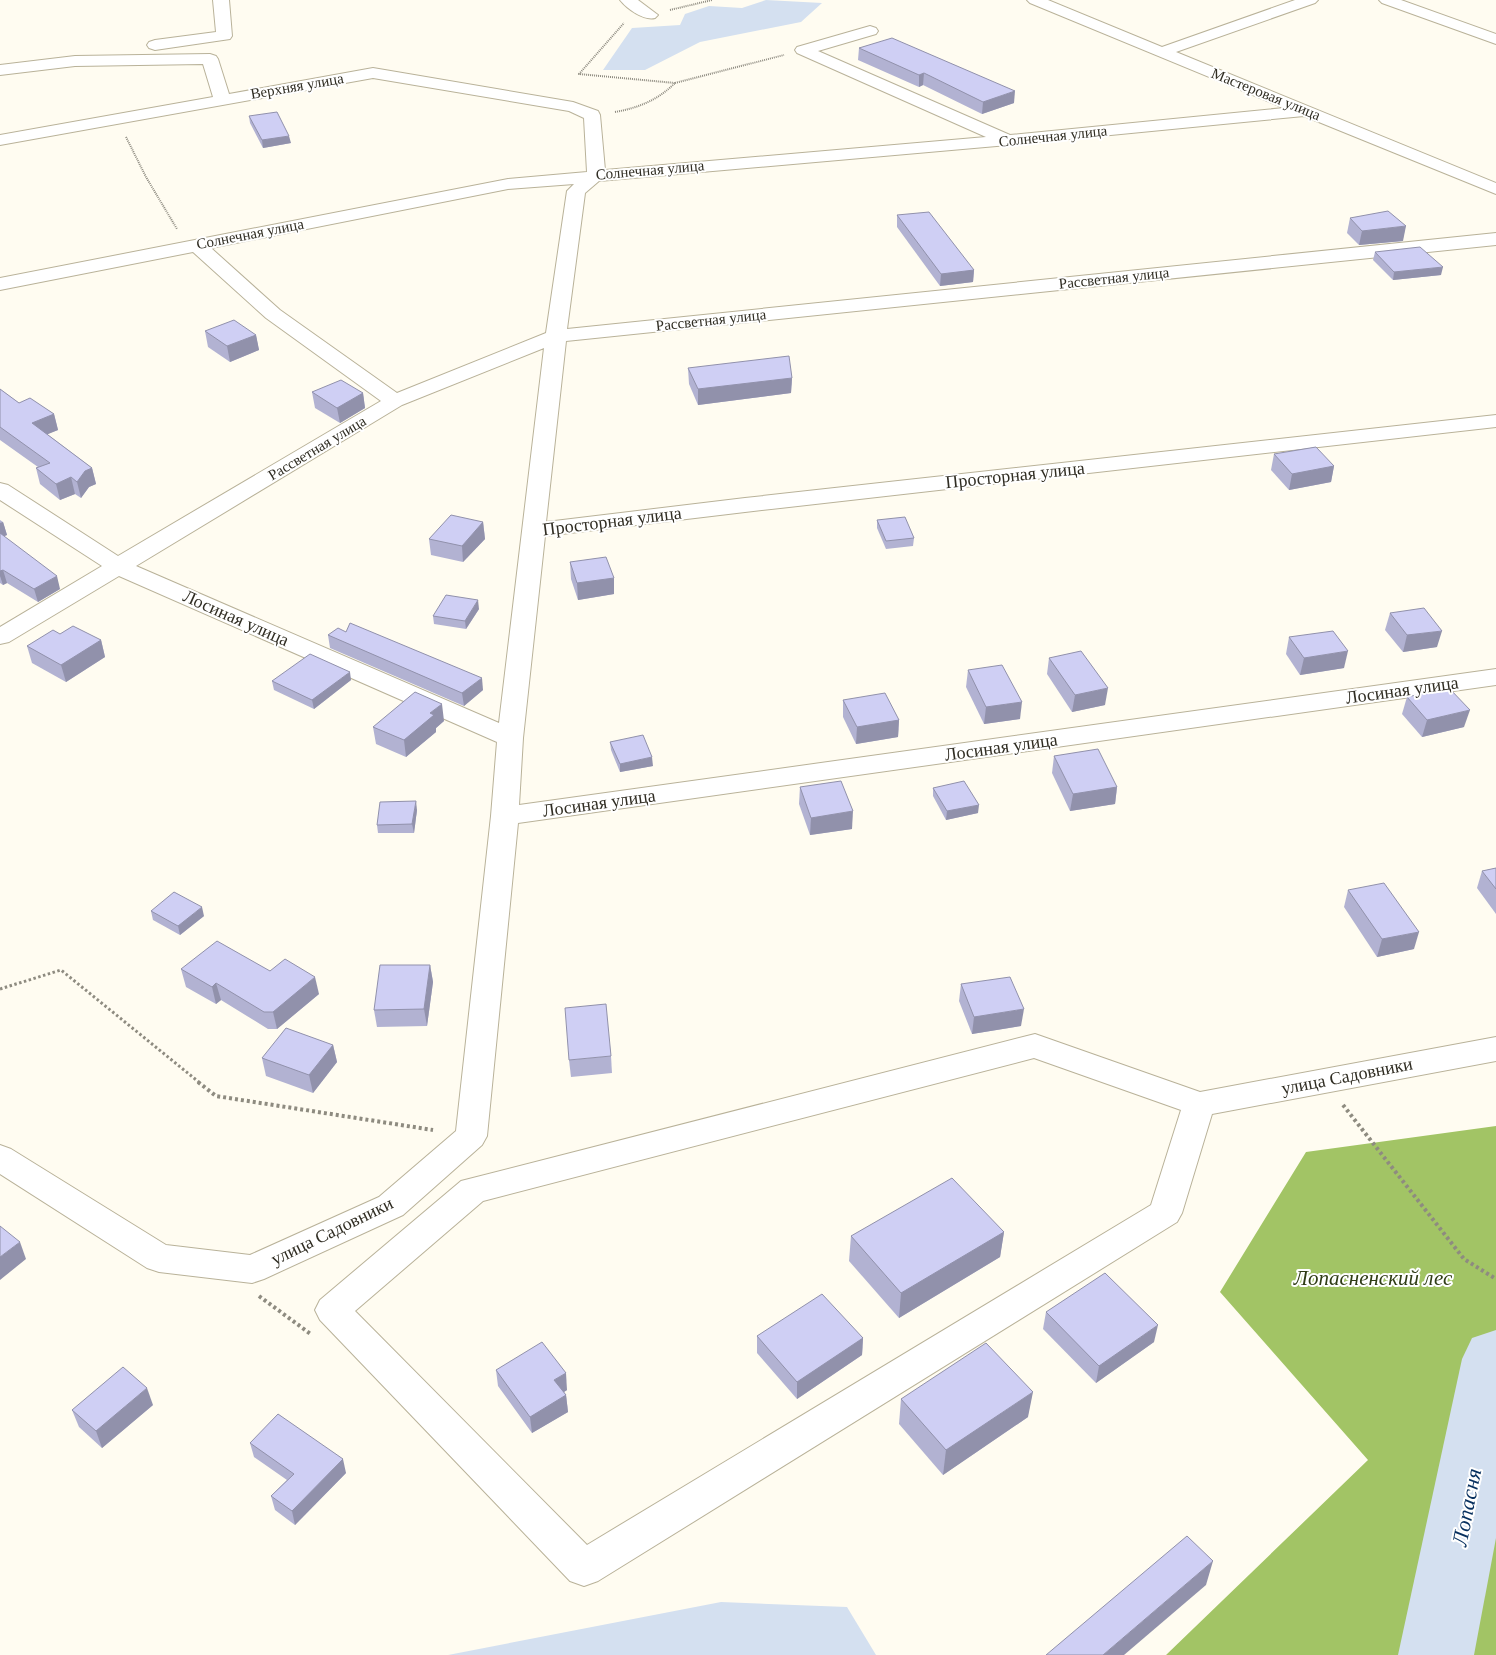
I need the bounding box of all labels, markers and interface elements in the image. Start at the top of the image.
street label: Мастеровая улица [1209,65,1323,123]
street label: Верхняя улица [249,70,345,102]
street label: Солнечная улица [998,122,1108,150]
street label: Солнечная улица [595,157,705,183]
street label: Солнечная улица [195,216,305,252]
street label: Рассветная улица [1058,264,1170,292]
street label: Рассветная улица [655,306,767,334]
street label: Рассветная улица [265,412,369,483]
street label: Просторная улица [944,458,1086,492]
street label: Просторная улица [541,503,683,539]
street label: Лосиная улица [180,586,292,650]
street label: Лосиная улица [1344,672,1460,708]
street label: Лосиная улица [943,729,1059,765]
street label: Лосиная улица [541,785,657,821]
street label: улица Садовники [1280,1053,1415,1099]
street label: улица Садовники [268,1193,397,1269]
park label: Лопасненский лес [1293,1266,1453,1290]
water label: Лопасня [1447,1466,1486,1549]

